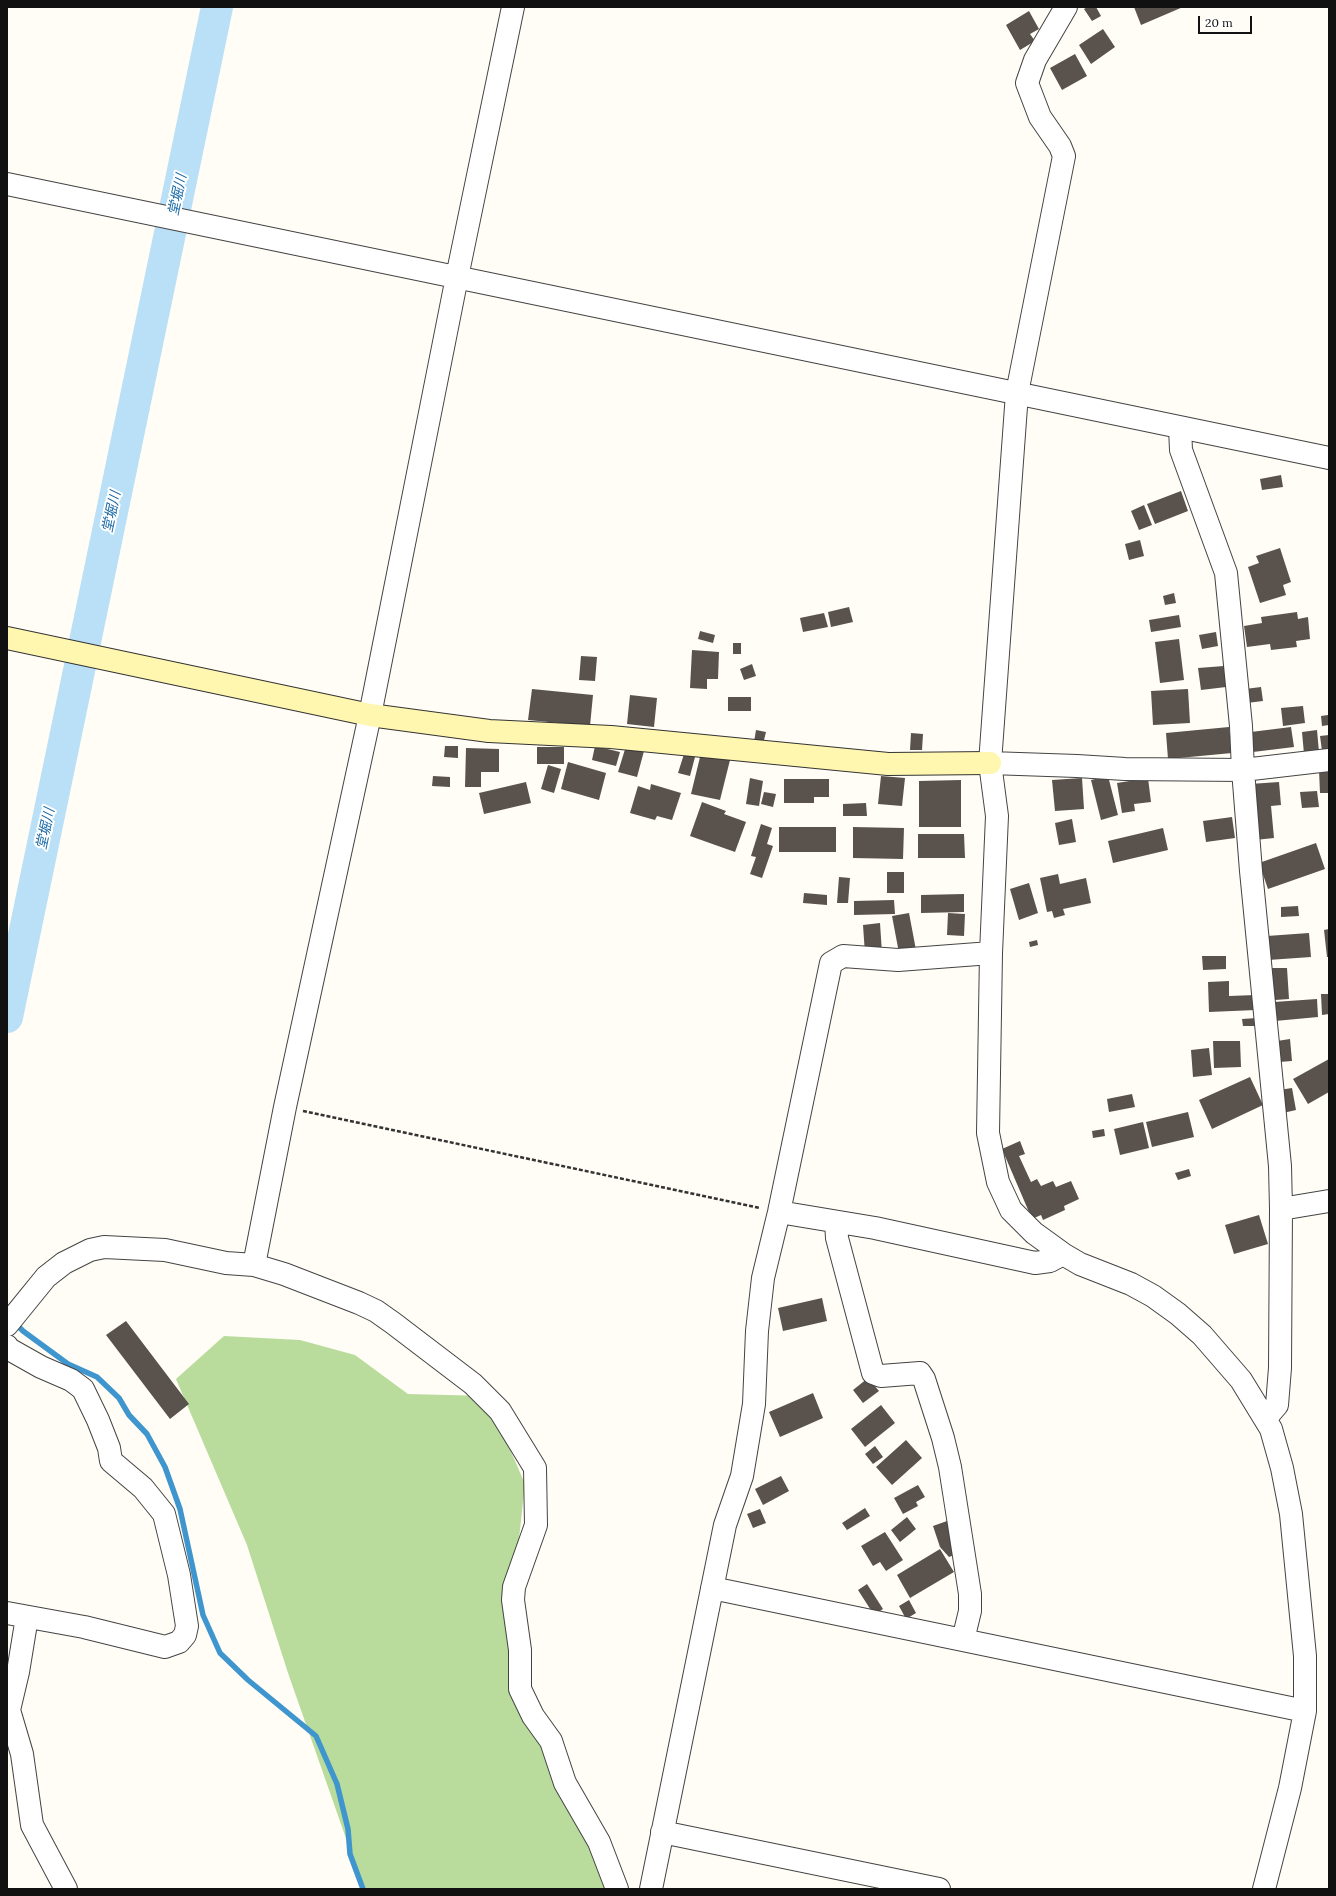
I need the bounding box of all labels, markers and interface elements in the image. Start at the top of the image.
scale bar [1200,8,1254,34]
text: 20 m [1205,15,1233,30]
water label: 堂堀川 [165,173,191,217]
water label: 堂堀川 [99,490,125,534]
water label: 堂堀川 [33,807,59,851]

